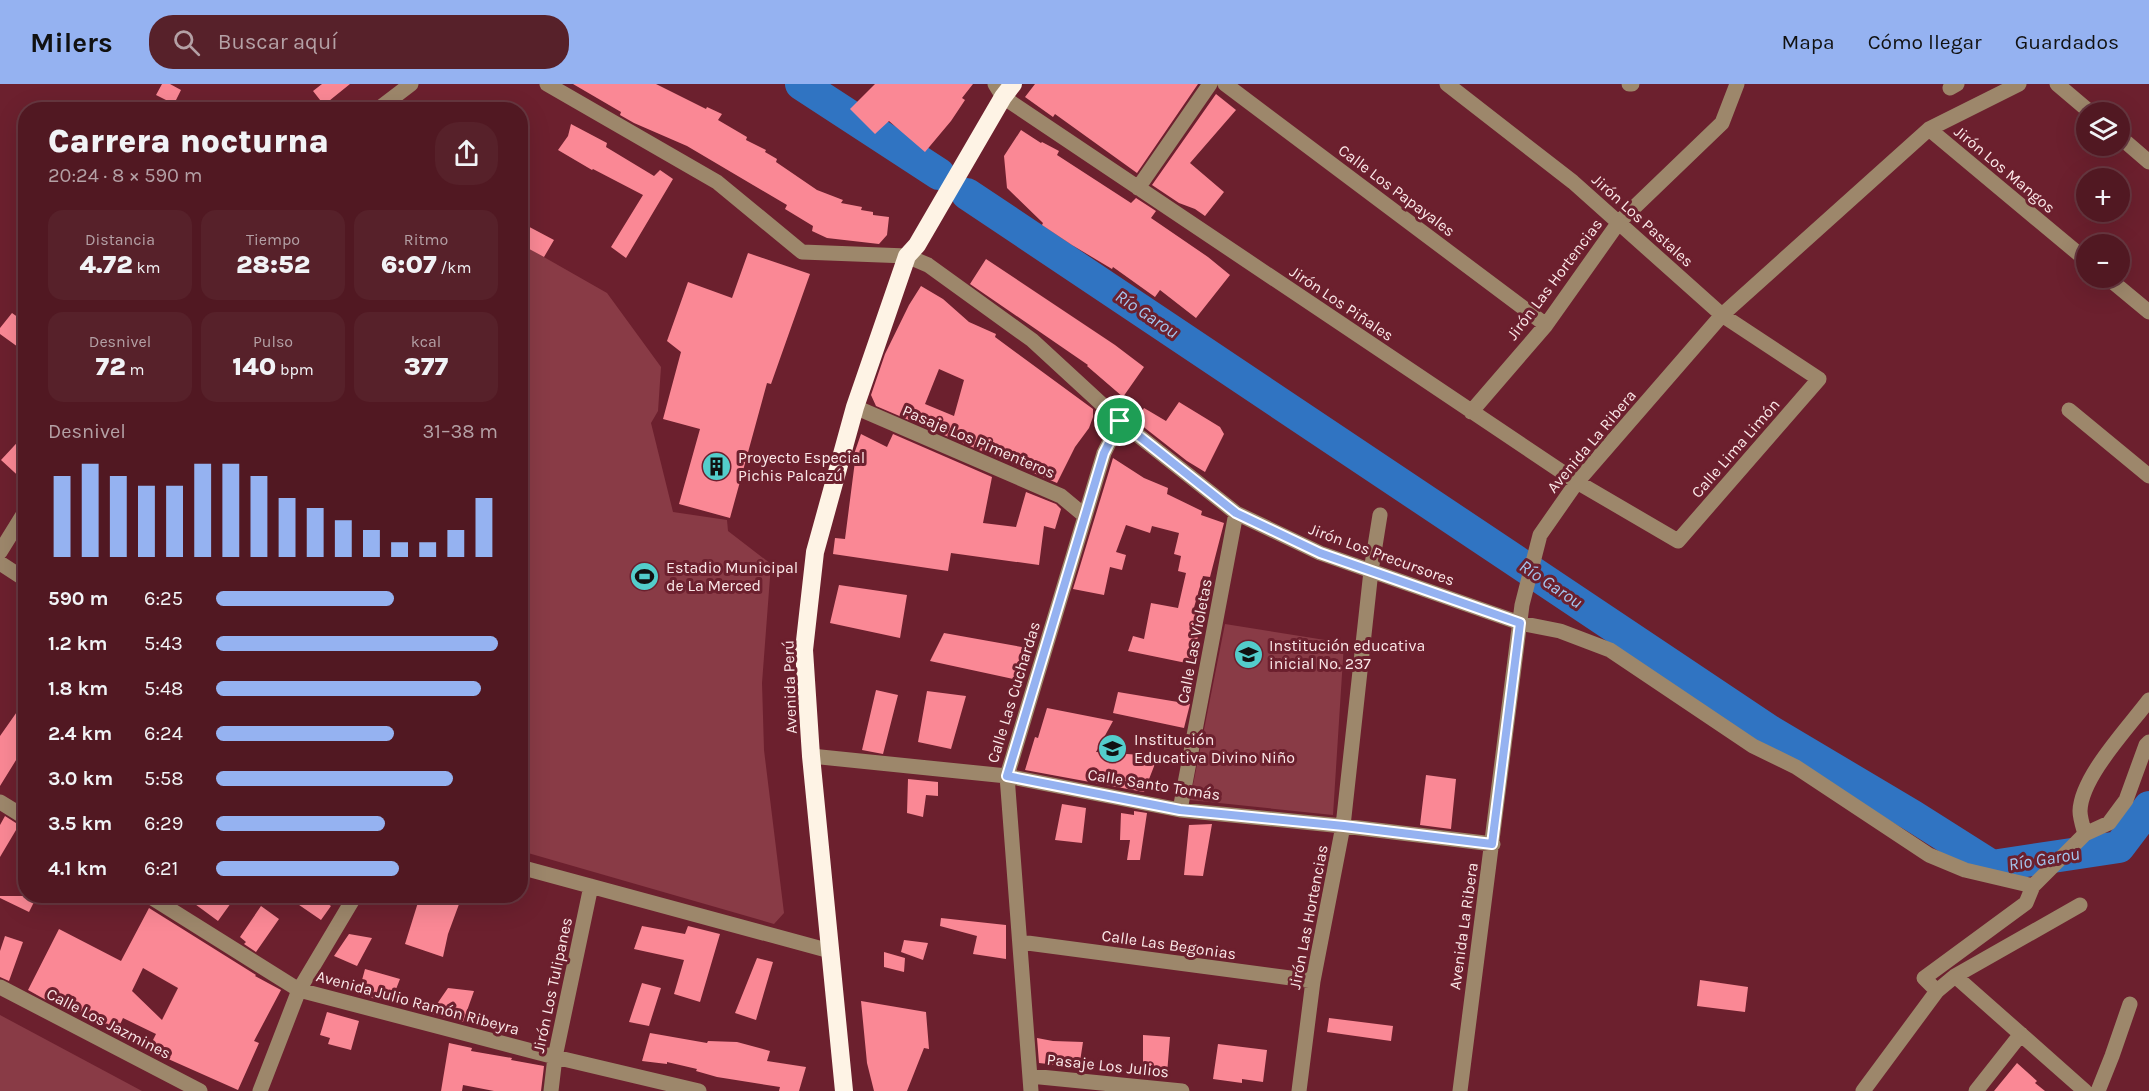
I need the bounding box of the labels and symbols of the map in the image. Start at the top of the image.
street label: Jirón Los Mangos [1950,122,2059,217]
street label: Calle Los Papayales [1335,140,1459,240]
street label: Jirón Los Pastales [1588,170,1697,271]
street label: Jirón Las Hortencias [1503,215,1606,344]
street label: Jirón Los Piñales [1286,262,1397,345]
water label: Río Garou [1111,285,1183,343]
street label: Avenida La Ribera [1543,386,1640,497]
pin [1094,395,1145,446]
street label: Calle Lima Limón [1687,395,1784,502]
street label: Pasaje Los Pimenteros [900,401,1058,482]
place label: Proyecto Especial Pichis Palcazú [738,448,865,485]
building icon: Proyecto Especial Pichis Palcazú [701,450,733,482]
street label: Jirón Los Precursores [1306,519,1457,590]
water label: Río Garou [1515,555,1587,613]
place label: Estadio Municipal de La Merced [666,558,798,595]
sports icon: Estadio Municipal de La Merced [629,560,661,592]
street label: Calle Las Violetas [1173,577,1216,705]
street label: Calle Las Cuchardas [983,619,1044,765]
place label: Institución educativa inicial No. 237 [1269,636,1425,673]
school or university icon: Institución educativa inicial No. 237 [1232,638,1264,670]
street label: Avenida Perú [778,640,801,734]
place label: Institución Educativa Divino Niño [1134,730,1295,767]
school or university icon: Institución Educativa Divino Niño [1097,732,1129,764]
street label: Calle Santo Tomás [1086,765,1222,804]
street label: Jirón Las Hortencias [1285,843,1332,991]
water label: Río Garou [2007,843,2081,875]
street label: Avenida La Ribera [1445,861,1482,991]
street label: Jirón Los Tulipanes [529,916,576,1055]
street label: Calle Las Begonias [1100,926,1237,963]
street label: Avenida Julio Ramón Ribeyra [314,966,522,1039]
street label: Calle Los Jazmines [43,984,174,1063]
street label: Pasaje Los Julios [1046,1050,1170,1081]

